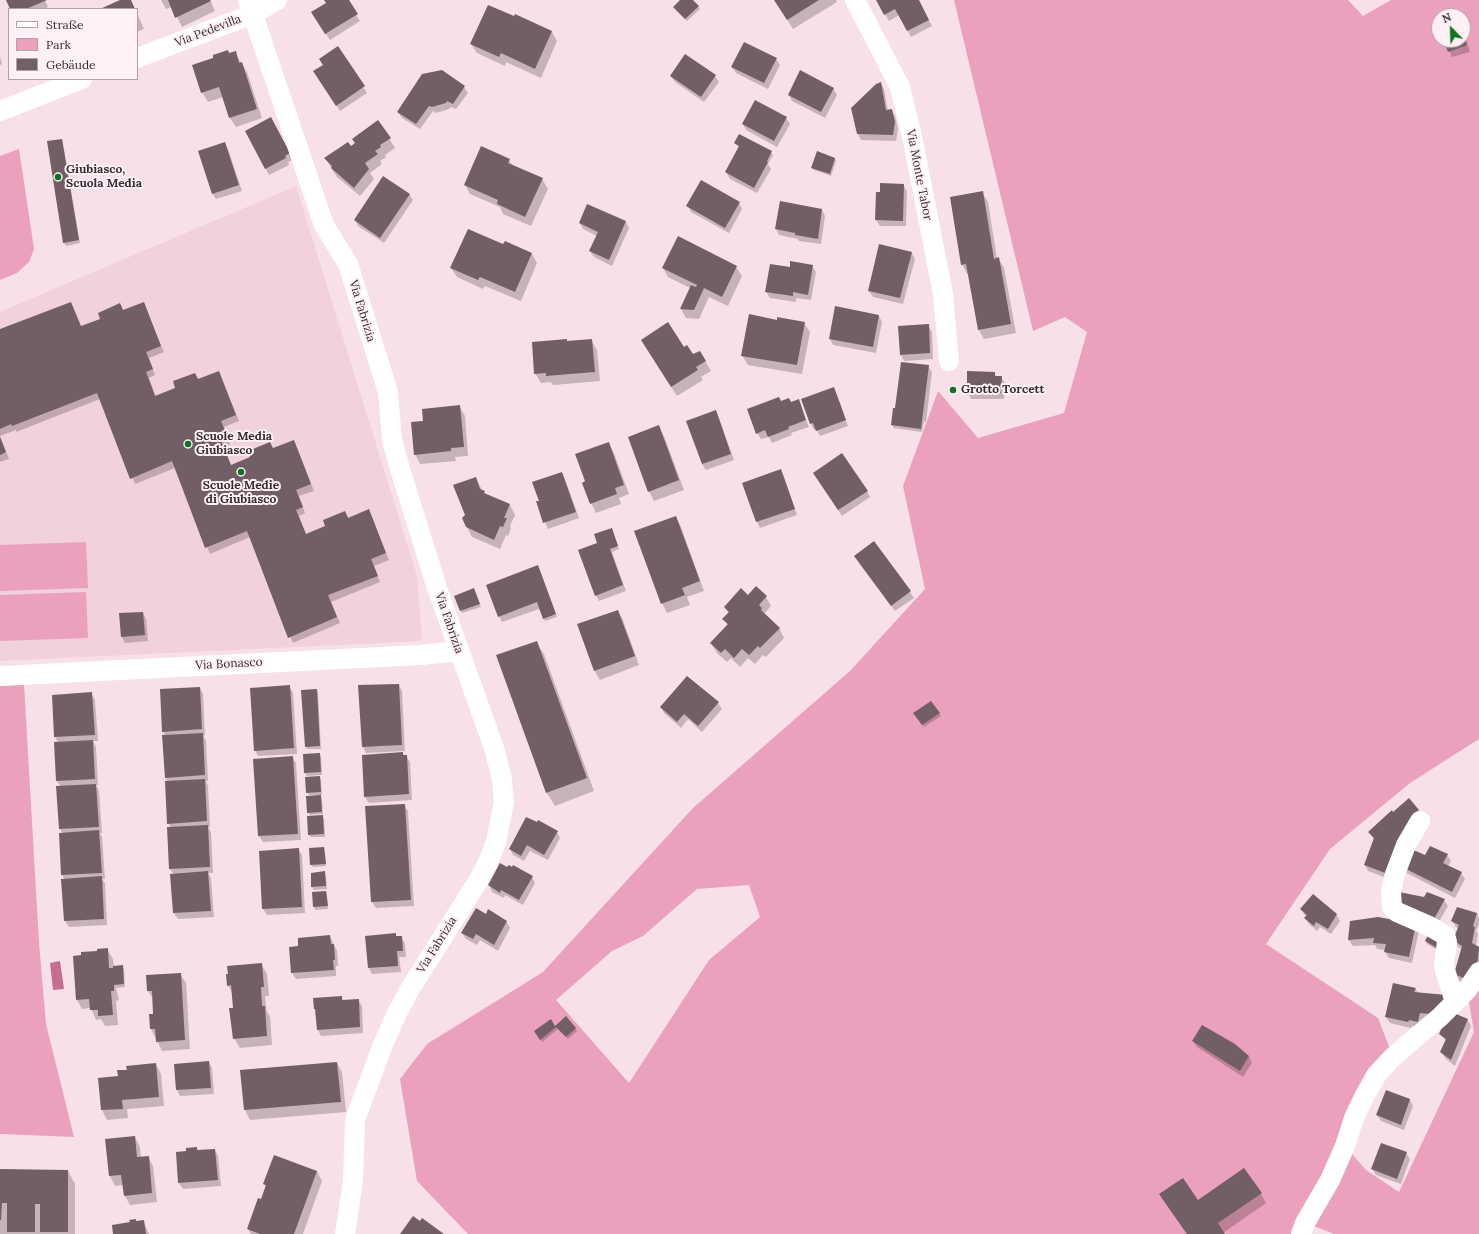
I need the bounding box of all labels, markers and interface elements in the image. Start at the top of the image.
legend [8,8,138,80]
north arrow [1431,8,1471,48]
text: N [1440,10,1453,26]
street label: Via Pedevilla [173,12,243,50]
text: Straße [46,17,83,32]
text: Park [46,37,71,52]
text: Gebäude [46,57,96,72]
street label: Via Monte Tabor [903,128,935,222]
place label: Giubiasco, Scuola Media [66,163,142,191]
marker: Giubiasco, Scuola Media [53,172,63,182]
street label: Via Fabrizia [346,278,378,344]
place label: Grotto Torcett [961,383,1045,397]
marker: Grotto Torcett [948,385,958,395]
place label: Scuole Media Giubiasco [196,430,272,458]
marker: Scuole Media Giubiasco [183,439,193,449]
marker: Scuole Medie di Giubiasco [236,467,246,477]
place label: Scuole Medie di Giubiasco [203,479,279,507]
street label: Via Fabrizia [432,590,466,656]
street label: Via Bonasco [195,655,263,673]
street label: Via Fabrizia [414,914,460,976]

